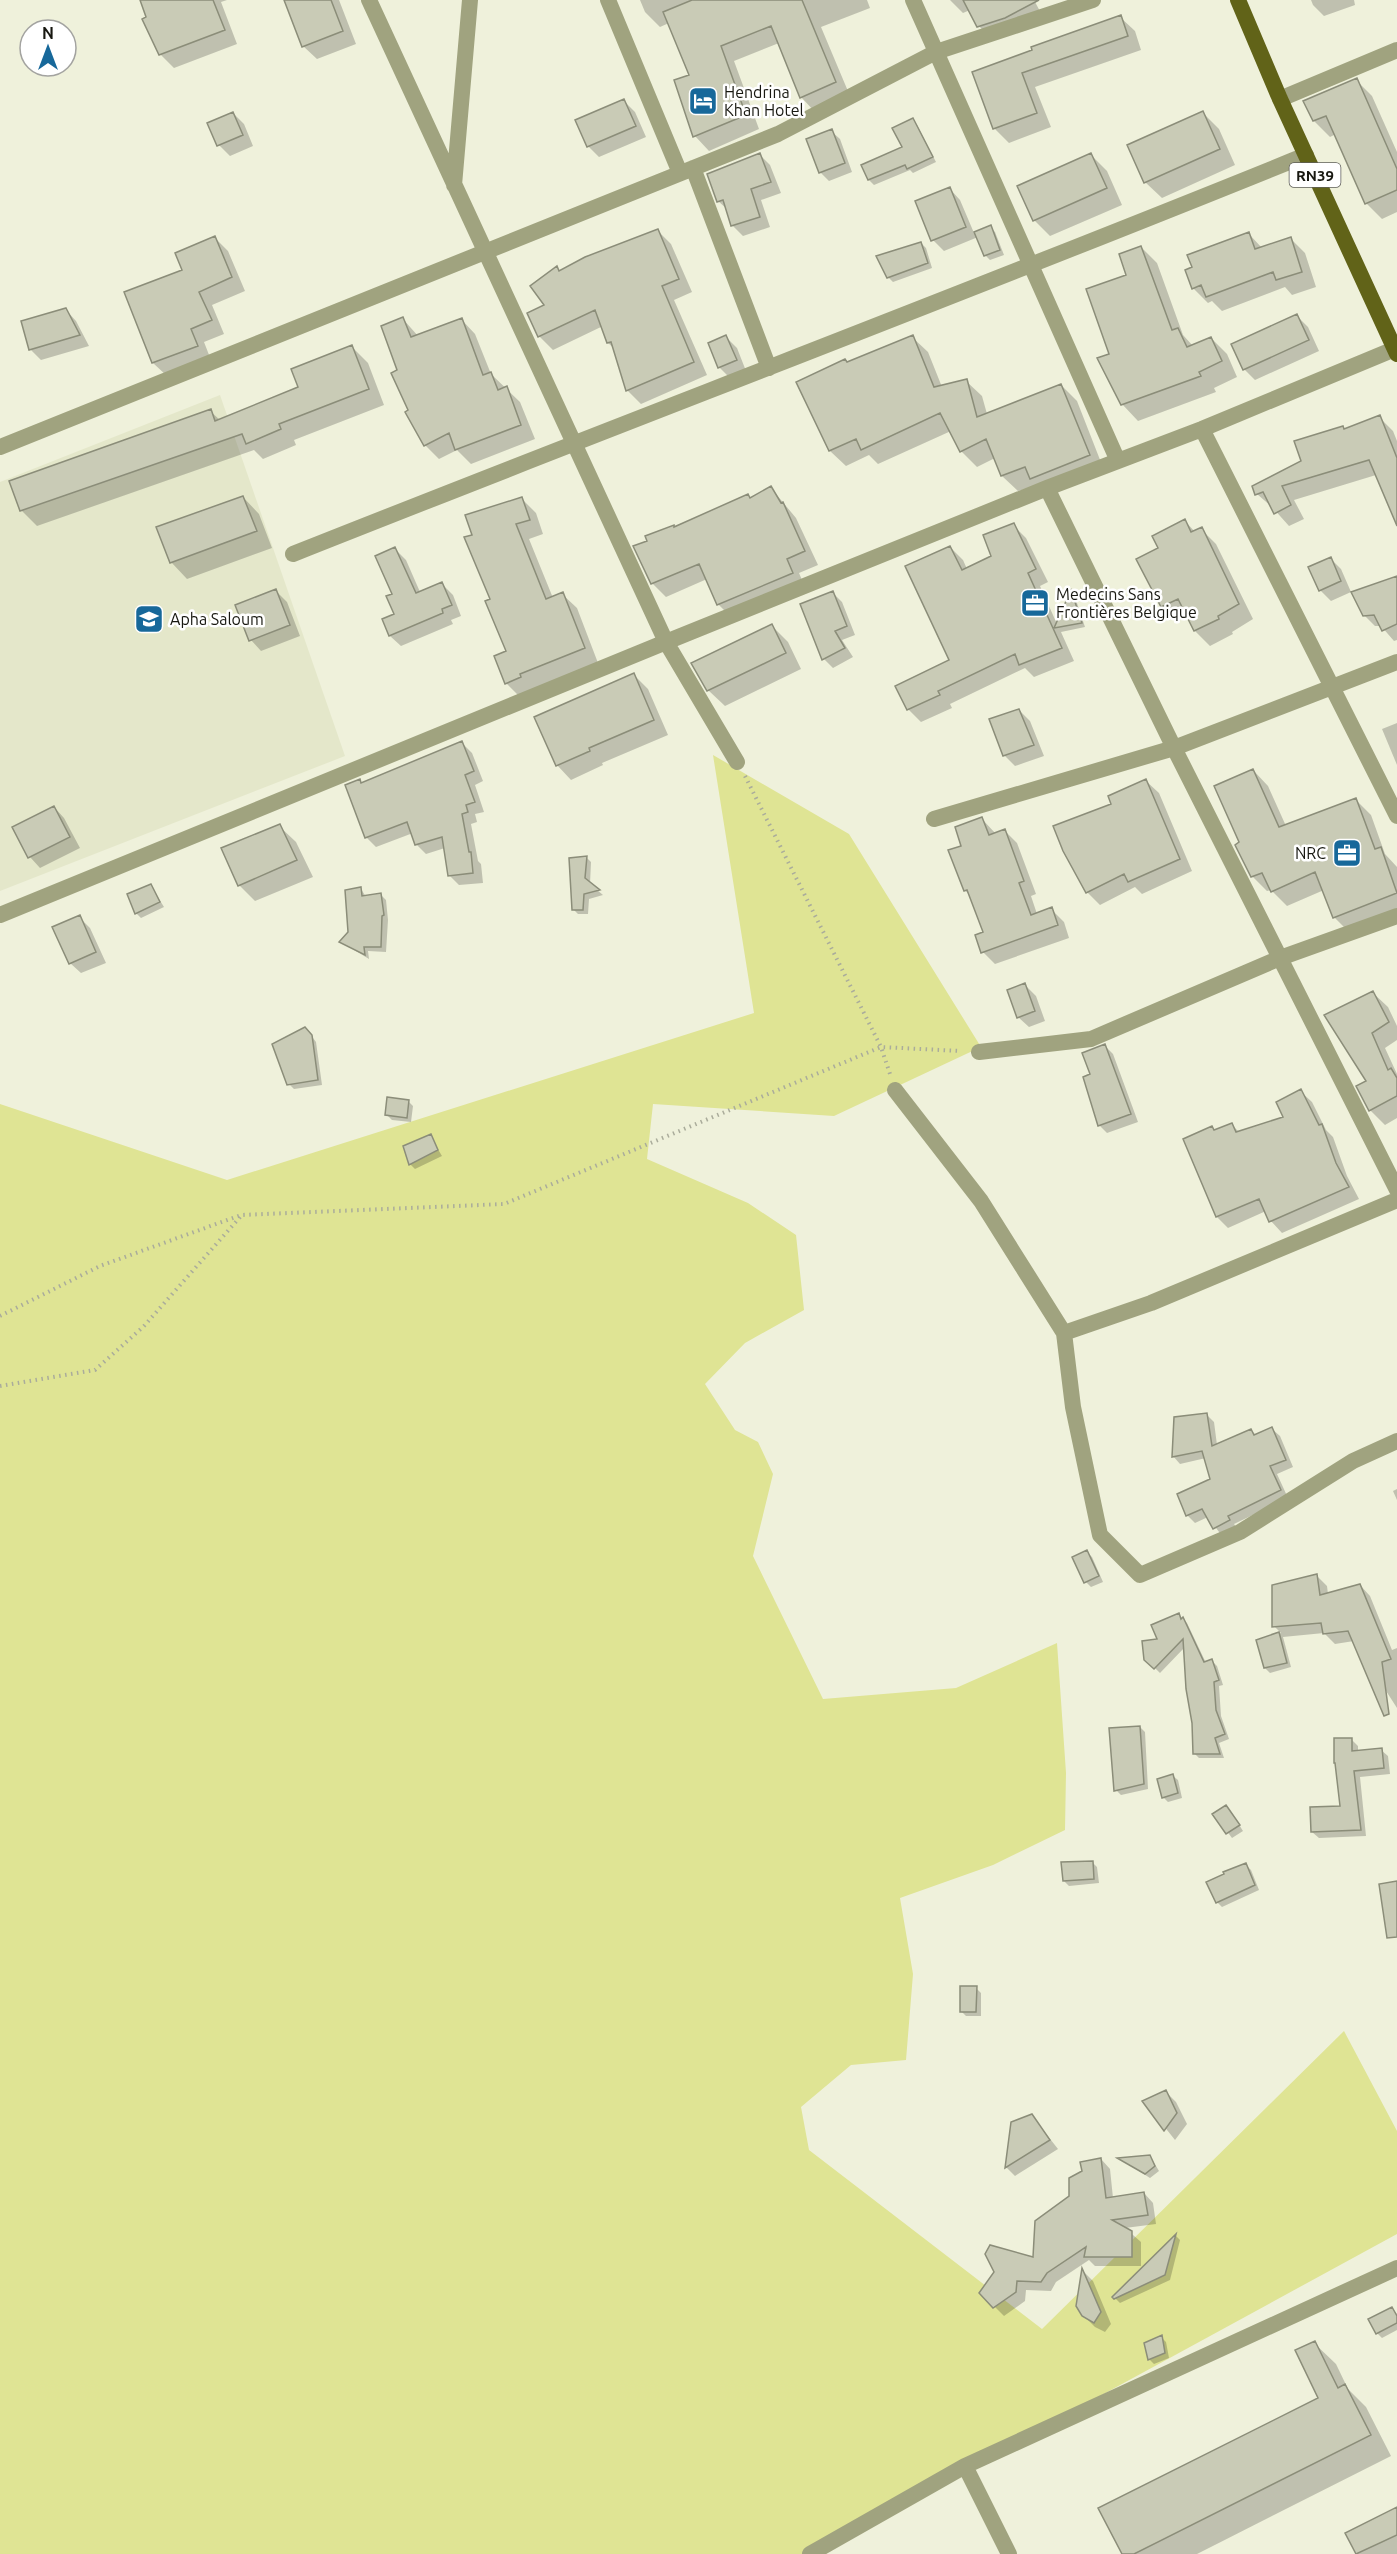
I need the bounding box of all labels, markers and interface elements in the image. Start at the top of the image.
north arrow [18,18,78,78]
text: N [42,24,54,42]
place label: Hendrina Khan Hotel [724,83,804,119]
hotel icon: Hendrina Khan Hotel [687,85,719,117]
road number: RN39 [1290,163,1340,187]
place label: Medecins Sans Frontières Belgique [1056,585,1197,621]
office icon: Medecins Sans Frontières Belgique [1019,587,1051,619]
school or university icon: Apha Saloum [133,603,165,635]
place label: Apha Saloum [170,610,264,628]
office icon: NRC [1331,837,1363,869]
place label: NRC [1295,844,1326,862]

